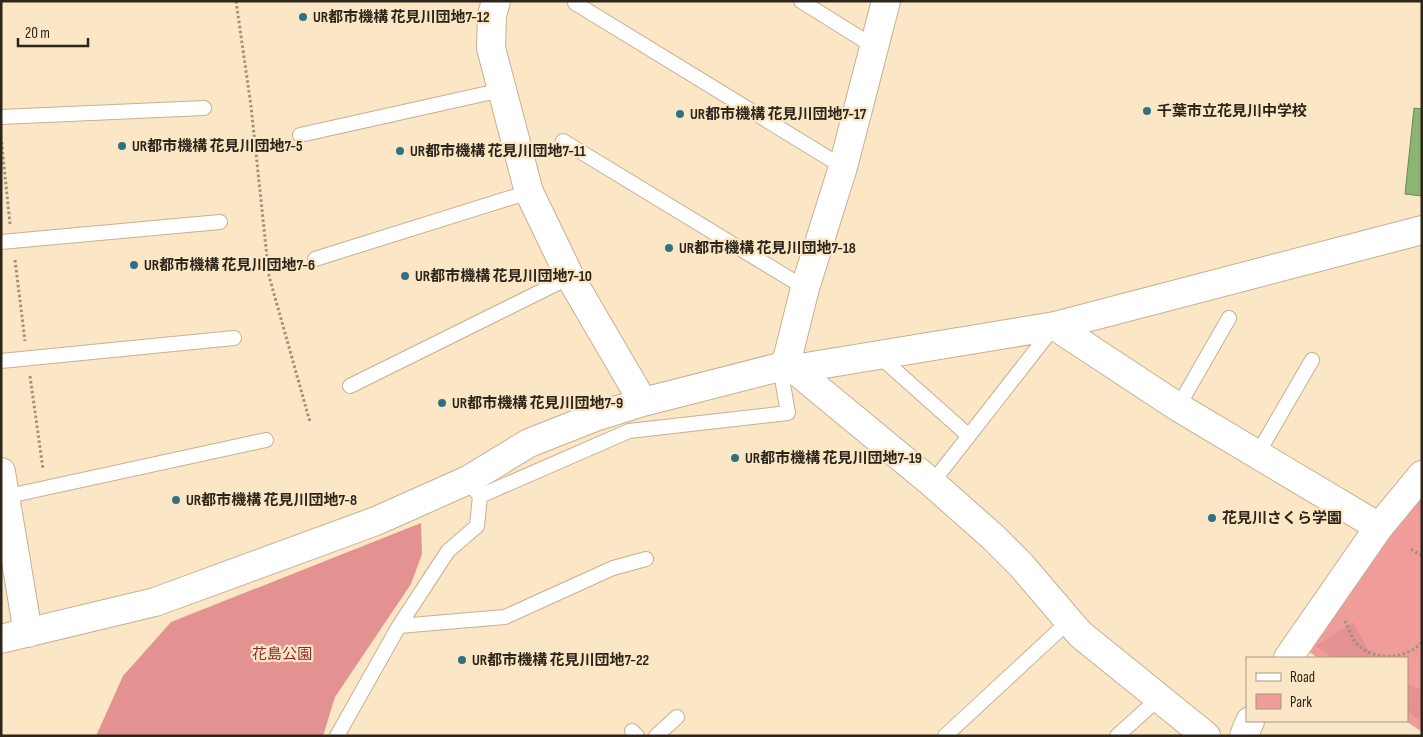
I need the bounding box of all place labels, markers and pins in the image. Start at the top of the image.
place label: UR都市機構 花見川団地7-12 [313,8,490,27]
marker: UR都市機構 花見川団地7-12 [297,11,309,23]
place label: 千葉市立花見川中学校 [1157,102,1307,121]
place label: UR都市機構 花見川団地7-17 [690,105,867,124]
marker: 千葉市立花見川中学校 [1141,105,1153,117]
marker: UR都市機構 花見川団地7-17 [674,108,686,120]
place label: UR都市機構 花見川団地7-5 [132,137,303,156]
marker: UR都市機構 花見川団地7-5 [116,140,128,152]
place label: UR都市機構 花見川団地7-11 [410,142,586,161]
marker: UR都市機構 花見川団地7-11 [394,145,406,157]
place label: UR都市機構 花見川団地7-18 [679,239,856,258]
marker: UR都市機構 花見川団地7-18 [663,242,675,254]
place label: UR都市機構 花見川団地7-6 [144,256,315,275]
marker: UR都市機構 花見川団地7-6 [128,259,140,271]
place label: UR都市機構 花見川団地7-10 [415,267,592,286]
marker: UR都市機構 花見川団地7-10 [399,270,411,282]
place label: UR都市機構 花見川団地7-9 [452,394,623,413]
marker: UR都市機構 花見川団地7-9 [436,397,448,409]
place label: UR都市機構 花見川団地7-19 [745,449,922,468]
marker: UR都市機構 花見川団地7-19 [729,452,741,464]
place label: UR都市機構 花見川団地7-8 [186,491,357,510]
marker: UR都市機構 花見川団地7-8 [170,494,182,506]
place label: 花見川さくら学園 [1222,509,1342,528]
marker: 花見川さくら学園 [1206,512,1218,524]
place label: UR都市機構 花見川団地7-22 [472,651,649,670]
marker: UR都市機構 花見川団地7-22 [456,654,468,666]

